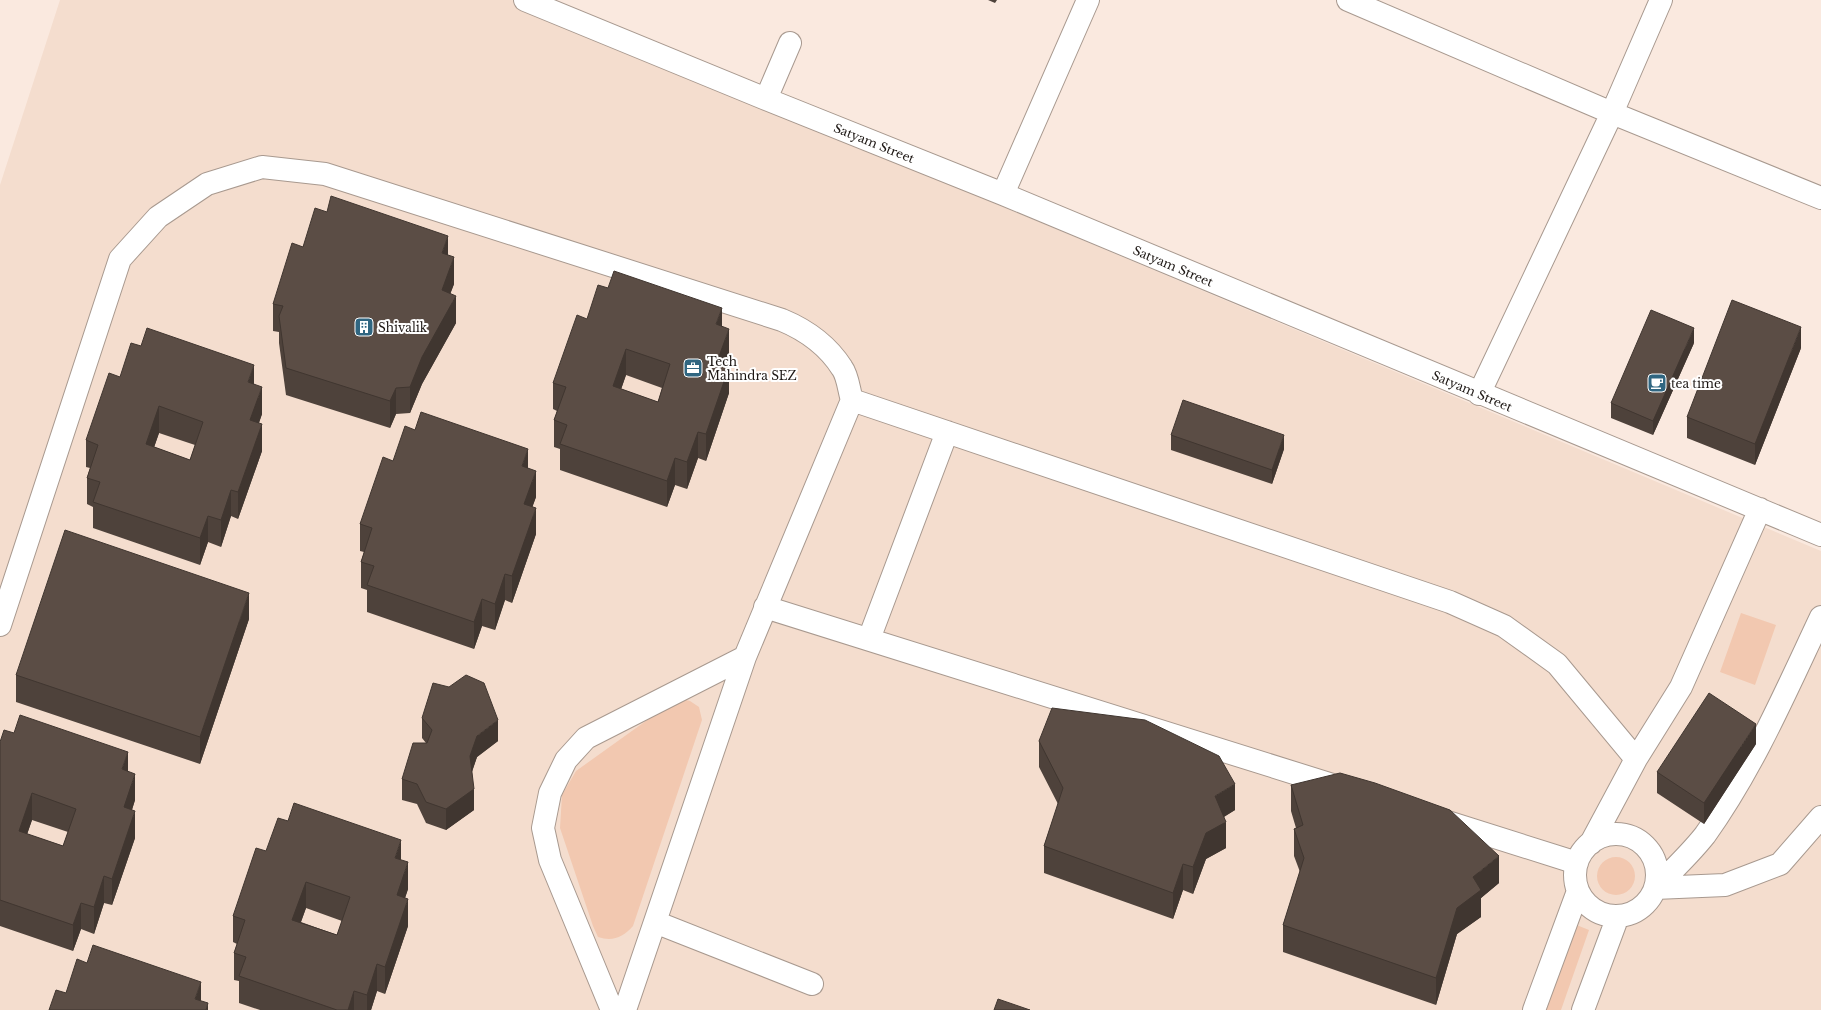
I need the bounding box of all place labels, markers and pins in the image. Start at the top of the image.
building icon: Shivalik [353,316,375,338]
place label: Shivalik [378,320,428,335]
place label: Tech Mahindra SEZ [707,354,797,383]
office icon: Tech Mahindra SEZ [682,357,704,379]
cafe icon: tea time [1646,372,1668,394]
place label: tea time [1671,376,1721,391]

